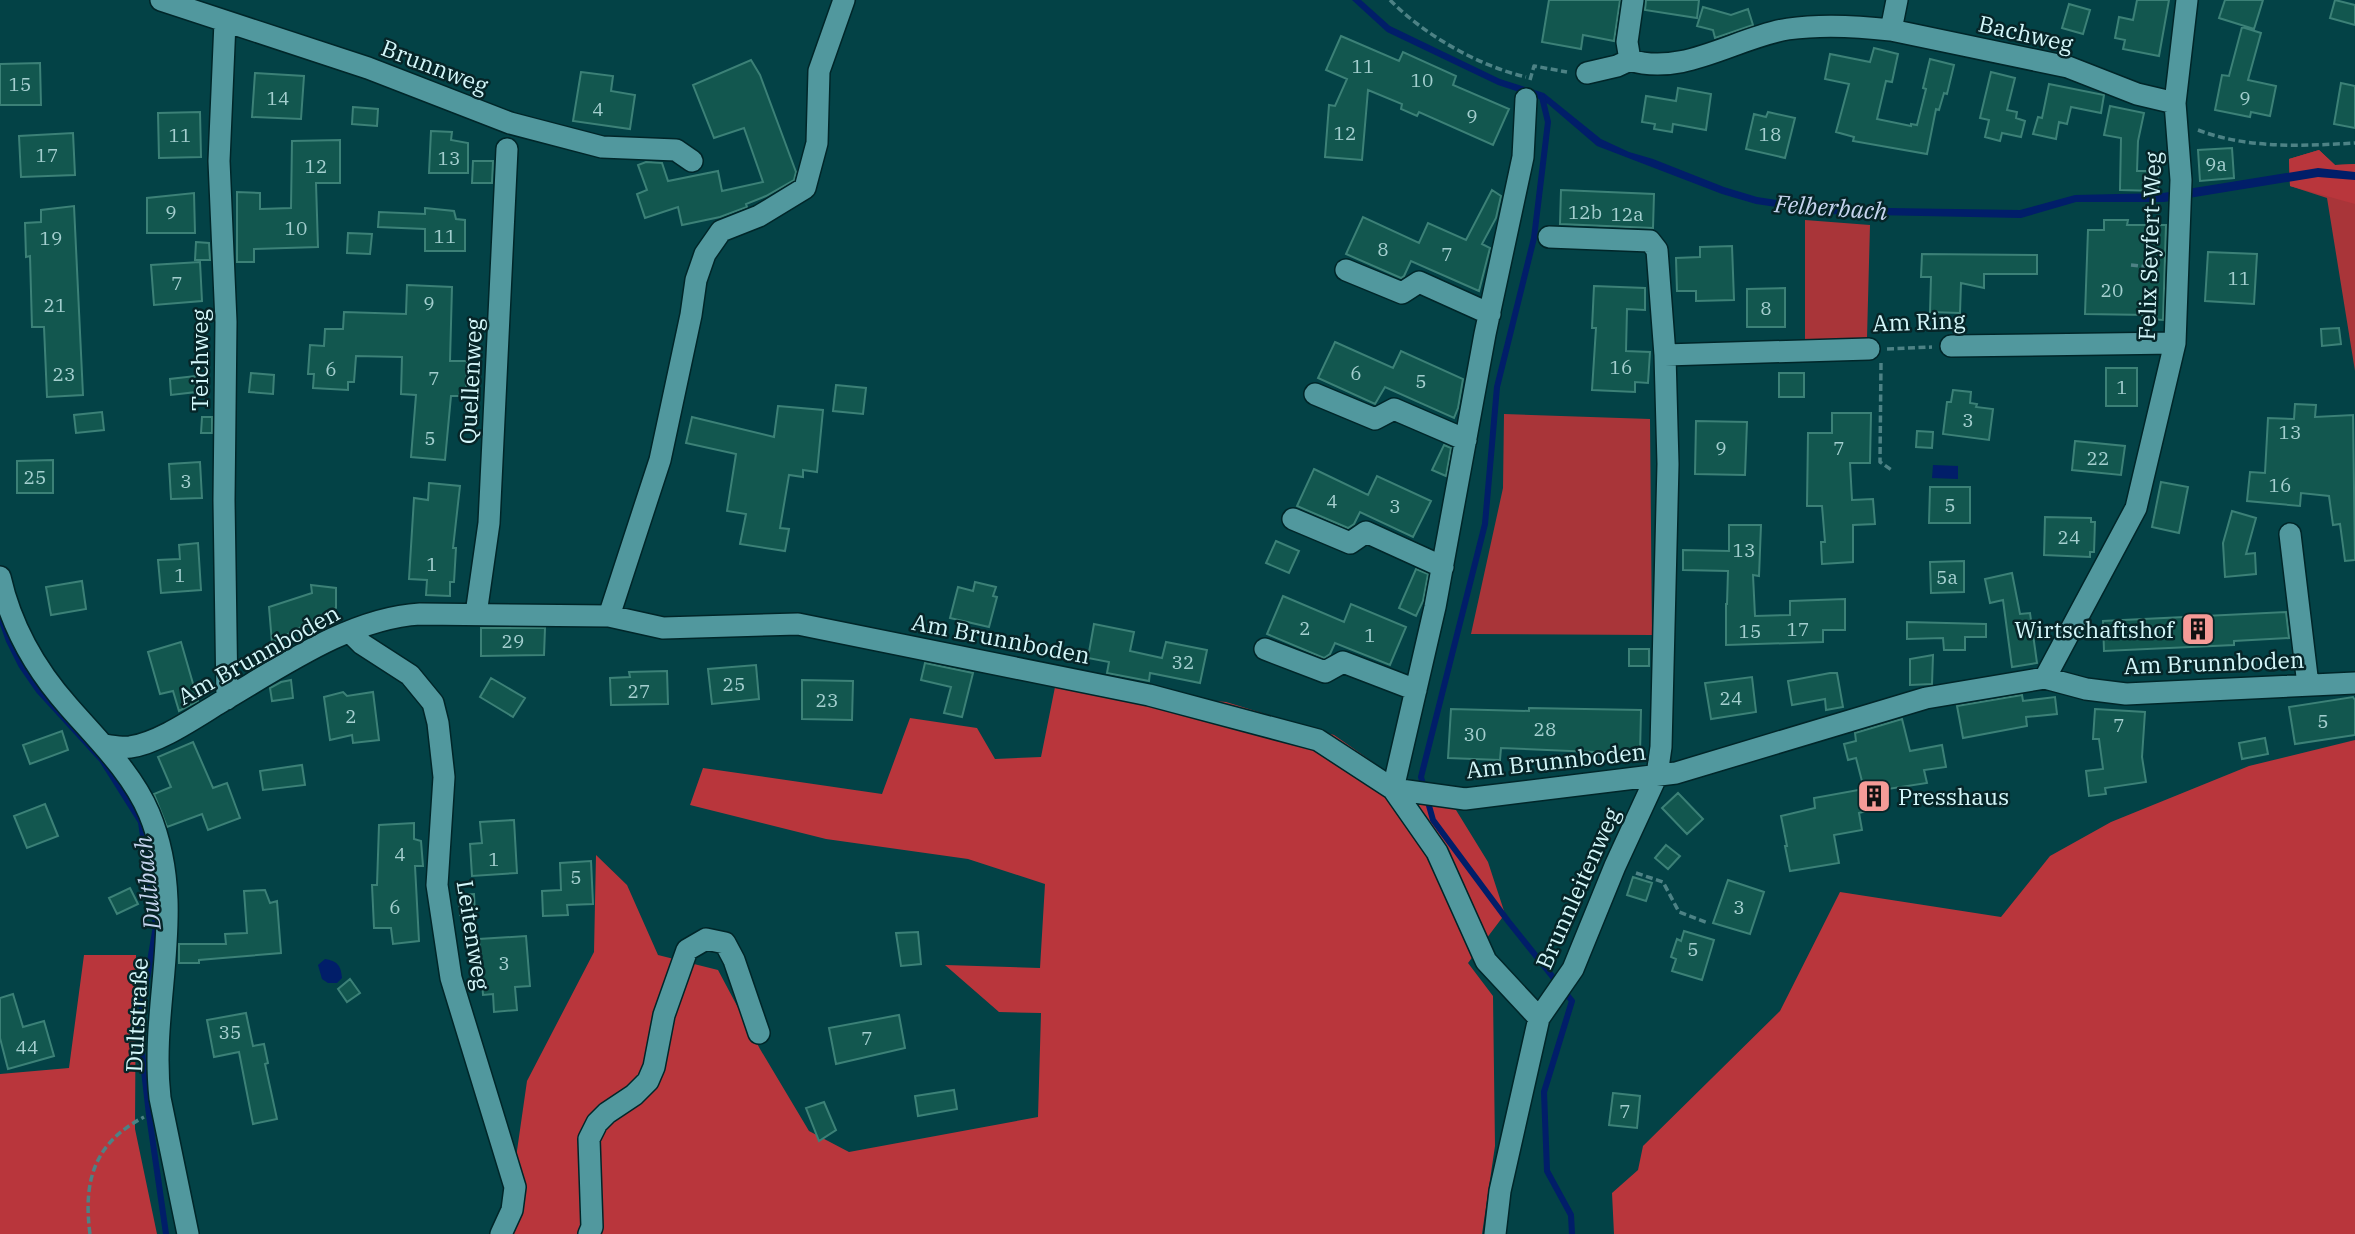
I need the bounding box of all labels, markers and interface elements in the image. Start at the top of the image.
street label: Bachweg [1976,8,2077,59]
street label: Brunnweg [377,32,493,100]
house number: 11 [1352,54,1374,78]
house number: 10 [1411,68,1433,92]
house number: 15 [9,72,31,96]
house number: 14 [267,86,289,110]
house number: 9 [2239,86,2251,110]
house number: 4 [592,97,604,121]
house number: 9 [1466,104,1478,128]
house number: 12 [1334,121,1356,145]
house number: 18 [1759,122,1781,146]
house number: 11 [169,123,191,147]
house number: 17 [36,143,58,167]
house number: 13 [438,146,460,170]
street label: Felix Seyfert-Weg [2131,151,2167,341]
house number: 9a [2205,152,2227,176]
house number: 12 [305,154,327,178]
water label: Felberbach [1773,187,1888,227]
house number: 9 [165,200,177,224]
house number: 12b [1568,200,1602,224]
house number: 12a [1610,202,1644,226]
house number: 10 [285,216,307,240]
house number: 11 [434,224,456,248]
house number: 19 [40,226,62,250]
house number: 8 [1377,237,1389,261]
house number: 7 [1441,242,1453,266]
house number: 11 [2228,266,2250,290]
house number: 7 [171,271,183,295]
house number: 20 [2101,278,2123,302]
house number: 9 [423,291,435,315]
house number: 21 [44,293,66,317]
house number: 8 [1760,296,1772,320]
street label: Am Ring [1872,304,1966,338]
street label: Teichweg [184,308,214,411]
street label: Quellenweg [452,317,488,445]
house number: 16 [1610,355,1632,379]
house number: 6 [325,357,337,381]
house number: 6 [1350,361,1362,385]
house number: 23 [53,362,75,386]
house number: 7 [428,366,440,390]
house number: 5 [1415,369,1427,393]
house number: 1 [2116,375,2128,399]
house number: 3 [1962,408,1974,432]
house number: 13 [2279,420,2301,444]
house number: 5 [424,426,436,450]
house number: 9 [1715,436,1727,460]
house number: 7 [1833,436,1845,460]
house number: 22 [2087,446,2109,470]
house number: 25 [24,465,46,489]
house number: 3 [180,469,192,493]
house number: 16 [2269,473,2291,497]
house number: 4 [1326,489,1338,513]
house number: 5 [1944,493,1956,517]
house number: 3 [1389,494,1401,518]
house number: 24 [2058,525,2080,549]
house number: 13 [1733,538,1755,562]
house number: 1 [426,552,438,576]
house number: 1 [174,563,186,587]
house number: 5a [1936,565,1958,589]
street label: Am Brunnboden [172,597,344,711]
street label: Am Brunnboden [909,606,1093,670]
building icon: Wirtschaftshof [2179,610,2217,648]
place label: Wirtschaftshof [2014,614,2176,644]
house number: 2 [1299,616,1311,640]
house number: 17 [1787,617,1809,641]
house number: 15 [1739,619,1761,643]
house number: 1 [1364,623,1376,647]
house number: 29 [502,629,524,653]
street label: Am Brunnboden [2123,644,2305,680]
house number: 32 [1172,650,1194,674]
house number: 25 [723,672,745,696]
house number: 27 [628,679,650,703]
house number: 24 [1720,686,1742,710]
house number: 23 [816,688,838,712]
house number: 2 [345,704,357,728]
house number: 5 [2317,709,2329,733]
house number: 7 [2113,713,2125,737]
house number: 28 [1534,717,1556,741]
house number: 30 [1464,722,1486,746]
street label: Am Brunnboden [1464,736,1648,784]
building icon: Presshaus [1855,777,1893,815]
place label: Presshaus [1898,781,2009,811]
street label: Brunnleitenweg [1528,802,1626,973]
water label: Dultbach [126,835,168,932]
house number: 4 [394,842,406,866]
house number: 1 [488,847,500,871]
house number: 5 [570,865,582,889]
street label: Leitenweg [451,878,498,992]
house number: 6 [389,895,401,919]
house number: 3 [1733,895,1745,919]
house number: 5 [1687,937,1699,961]
house number: 3 [498,951,510,975]
street label: Dultstraße [118,957,154,1073]
house number: 35 [219,1020,241,1044]
house number: 7 [861,1026,873,1050]
house number: 44 [16,1035,38,1059]
house number: 7 [1619,1099,1631,1123]

